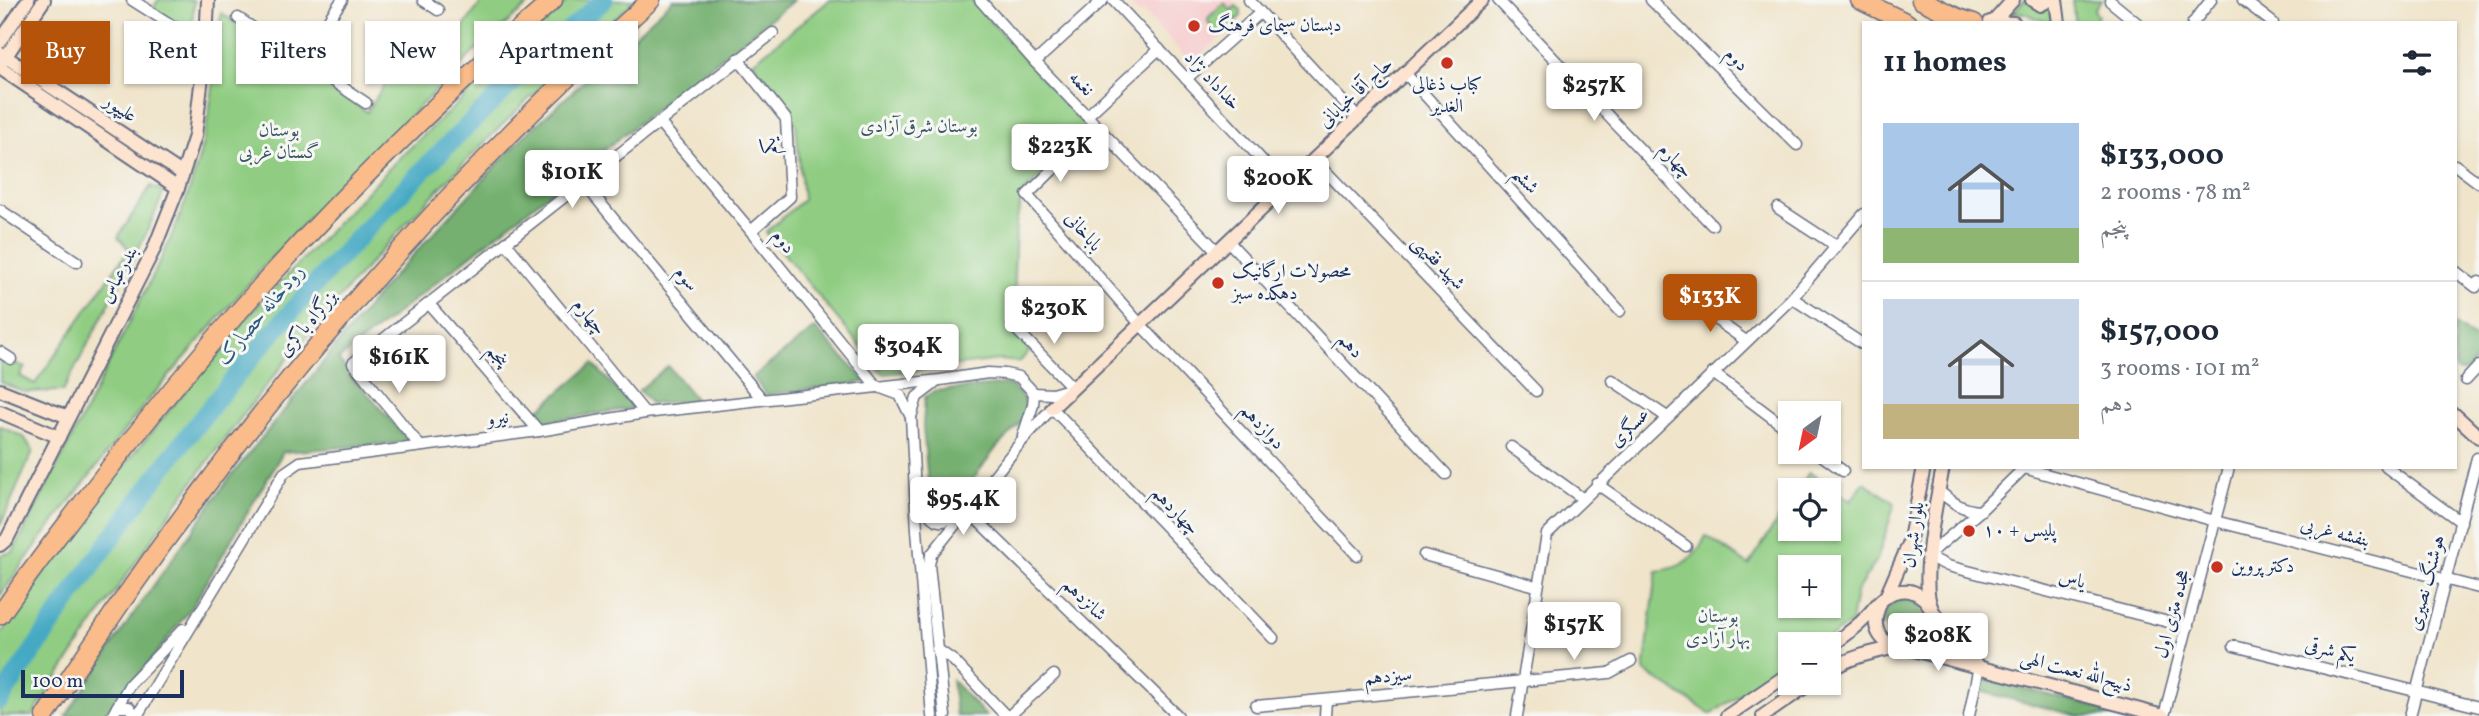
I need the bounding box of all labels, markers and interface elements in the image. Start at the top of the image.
place label: دبستان سیمای فرهنگ [1208,12,1341,39]
marker: دبستان سیمای فرهنگ [1186,18,1202,34]
chip: Buy [21,21,110,84]
chip: Rent [124,21,222,84]
chip: Filters [236,21,351,84]
chip: New [365,21,460,84]
chip: Apartment [474,21,638,84]
street label: دوم [1717,42,1754,79]
text: 11 homes [1883,42,2007,84]
icon: filters [2398,44,2436,82]
street label: خداداد نژاد [1178,46,1246,116]
street label: حاج آقا خیابانی [1313,52,1401,137]
marker: کباب ذغالی الغدیر [1439,55,1455,71]
pin: $257K [1545,64,1643,123]
street label: نغمه [1062,65,1100,103]
text: $257K [1562,70,1626,102]
place label: کباب ذغالی الغدیر [1412,72,1482,120]
street label: علیپور [97,88,142,129]
park label: بوستان شرق آزادی [860,114,978,140]
park label: بوستان گستان غربی [239,118,319,166]
pin: $223K [1011,124,1109,184]
text: $223K [1028,131,1092,163]
street label: یکم [757,135,786,155]
text: $133,000 [2100,135,2224,177]
street label: چهارم [1650,137,1698,186]
pin: $101K [523,150,621,210]
icon: home [1939,151,2023,235]
pin: $200K [1229,156,1327,216]
text: $101K [541,157,603,189]
street label: ششم [1502,162,1544,204]
text: $200K [1243,163,1313,195]
text: 2 rooms · 78 m² [2100,177,2251,209]
street label: باباخانی [1058,206,1108,258]
text: پنجم [2100,213,2128,245]
street label: دوم [764,224,801,261]
street label: شهید فقیهی [1405,230,1471,296]
street label: بندرعباس [93,242,145,308]
water label: رودخانه حصارک [210,258,312,372]
place label: محصولات ارگانیک دهکده سبز [1230,259,1351,307]
street label: سوم [666,261,704,299]
pin: $133K [1661,274,1759,334]
marker: محصولات ارگانیک دهکده سبز [1210,275,1226,291]
text: $133K [1679,281,1741,313]
street label: بزرگراه باکری [271,284,344,363]
pin: $230K [1005,286,1103,346]
street label: چهارم [565,293,612,342]
text: $230K [1021,293,1087,325]
text: $157,000 [2100,311,2219,353]
pin: $304K [859,324,957,384]
street label: دهم [1328,327,1369,367]
icon: home [1939,327,2023,411]
text: $304K [874,331,942,363]
pin: $161K [350,336,448,395]
street label: پنجم [477,339,516,377]
text: $161K [369,342,429,374]
text: 3 rooms · 101 m² [2100,353,2260,385]
text: دهم [2100,389,2133,421]
street label: دوازدهم [1231,398,1290,459]
north arrow [1778,401,1841,464]
map controls [1778,401,1841,695]
street label: عسگری [1604,402,1656,454]
street label: نیرو [484,405,510,433]
pin: $95.4K [906,477,1020,537]
button: locate [1778,478,1841,541]
street label: چهاردهم [1142,481,1205,544]
text: $95.4K [926,484,1000,516]
street label: بلوار شهران [1896,500,1932,570]
street label: بنفشه غربی [2298,512,2372,554]
place label: پلیس + ۱۰ [1983,518,2057,544]
marker: پلیس + ۱۰ [1961,523,1977,539]
street label: هوشنگ نصیری [2401,532,2452,634]
place label: دکتر پروین [2231,554,2294,580]
button: + [1778,555,1841,618]
marker: دکتر پروین [2209,559,2225,575]
street label: یاس [2056,564,2089,596]
street label: هجده متری اول [2149,567,2197,661]
street label: شانزدهم [1053,572,1112,630]
pin: $157K [1525,602,1623,662]
park label: بوستان بهار آزادی [1686,604,1750,652]
text: $157K [1544,609,1604,641]
pin: $208K [1889,614,1987,673]
text: $208K [1904,620,1972,652]
button: − [1778,632,1841,695]
street label: یکم شرقی [2301,632,2359,673]
street label: ذبیح‌الله نعمت الهی [2017,642,2135,702]
street label: سیزدهم [1363,662,1414,696]
scale bar [21,667,184,699]
text: 100 m [32,669,83,695]

